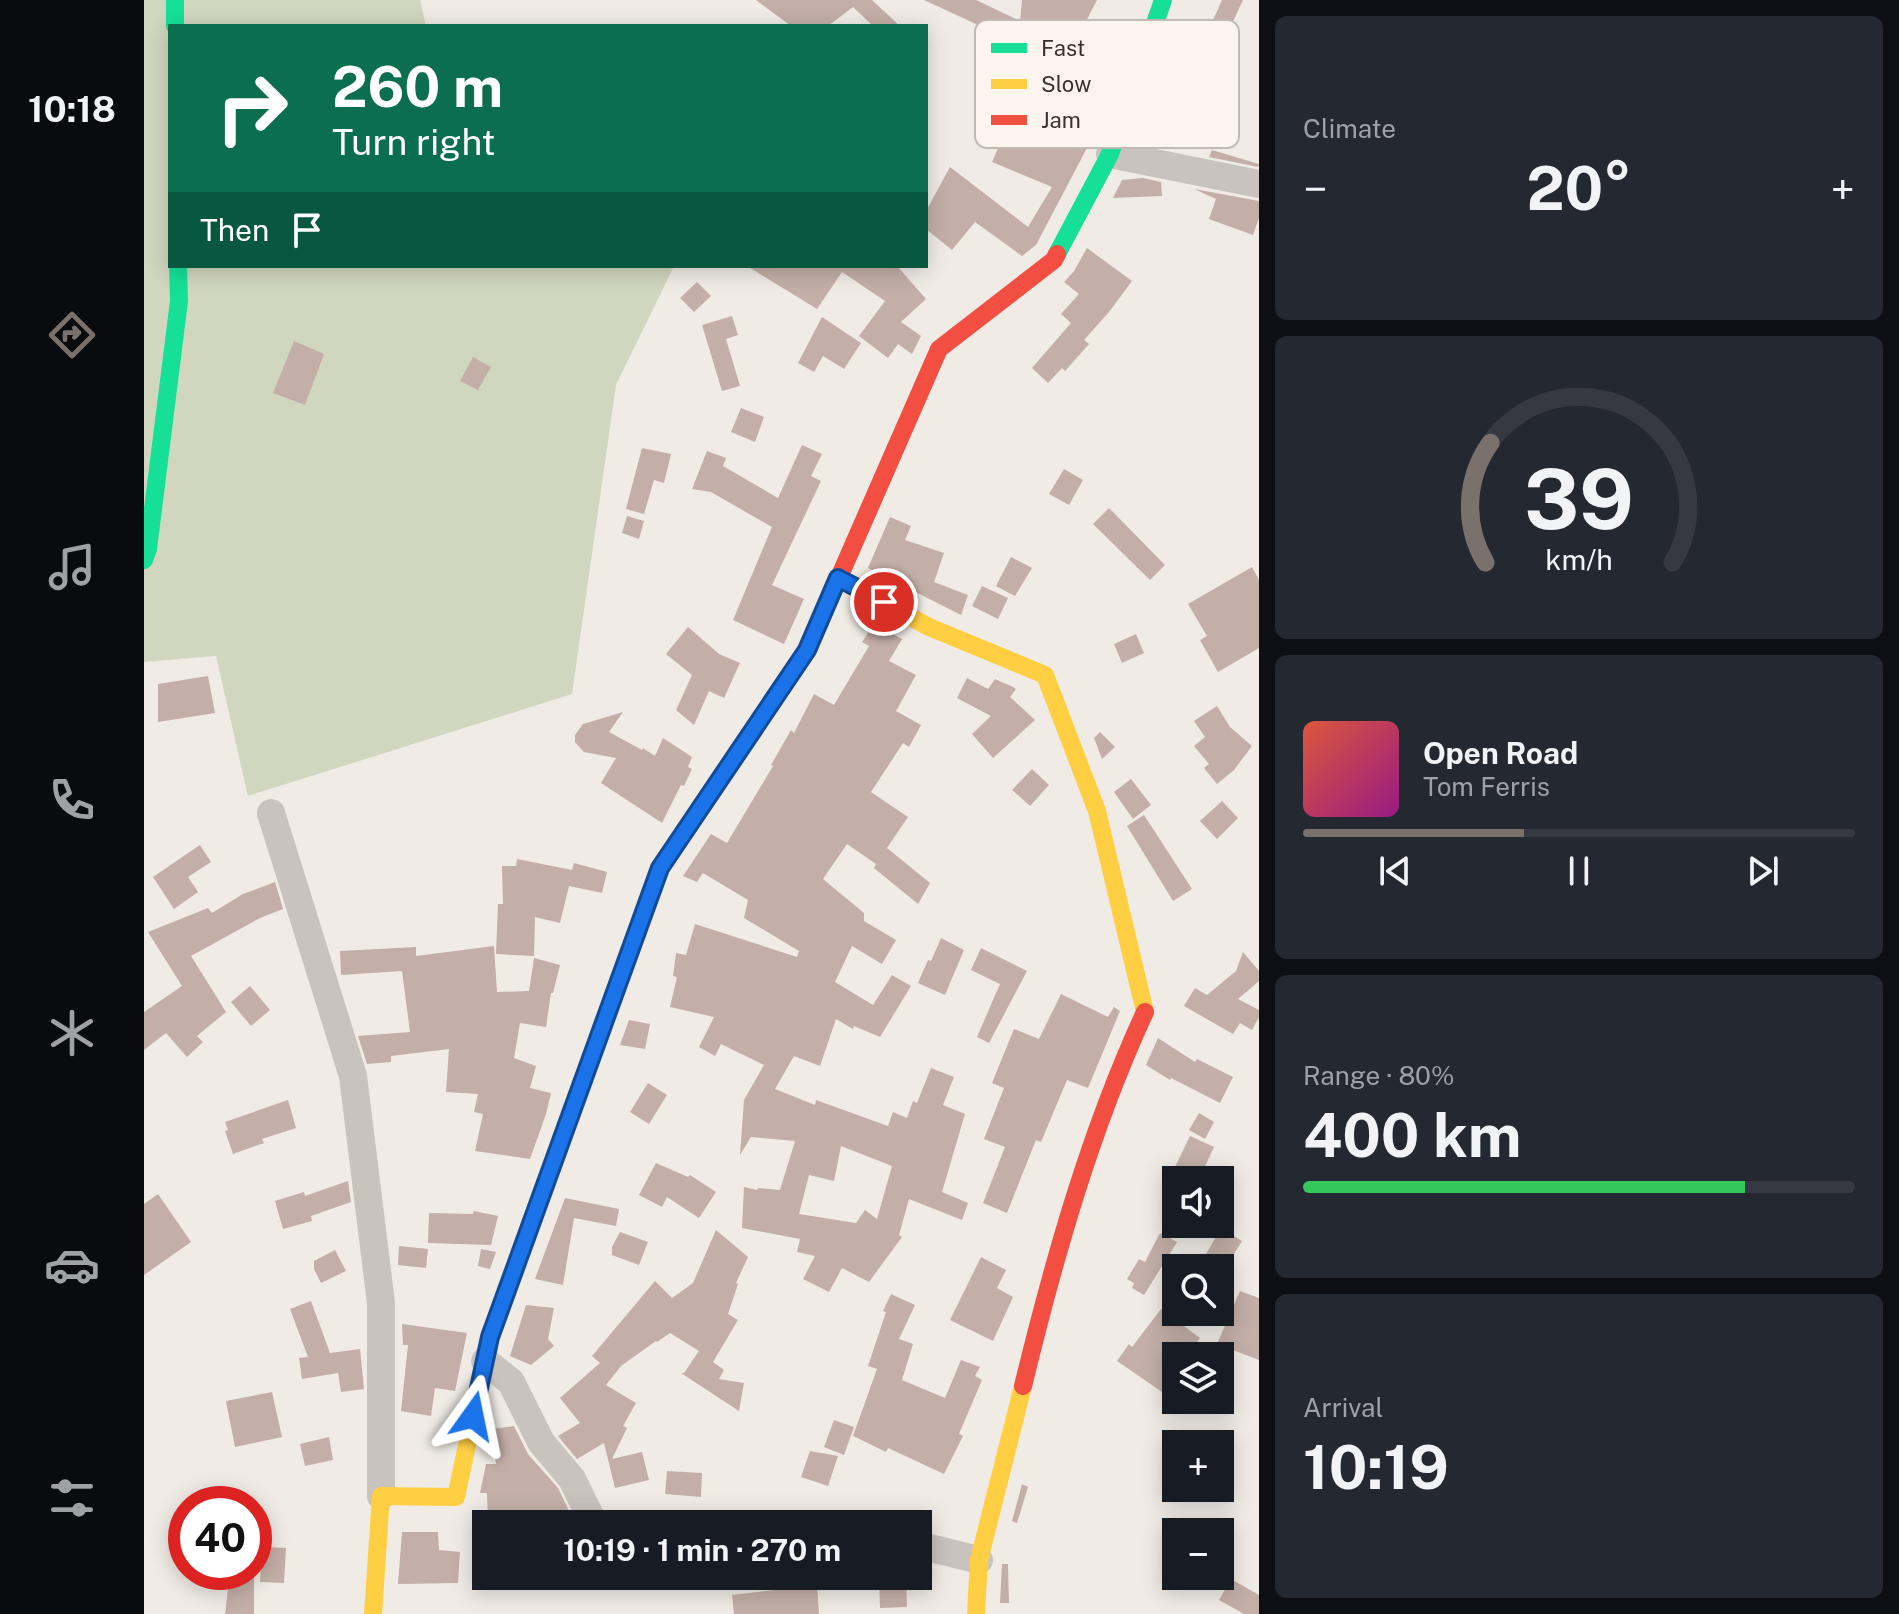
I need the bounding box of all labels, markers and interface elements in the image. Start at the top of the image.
legend [975,20,1239,148]
text: Fast [1041,35,1085,61]
text: 260 m [332,54,503,120]
icon: right [200,56,304,160]
text: Slow [1041,71,1091,97]
text: 10:18 [28,88,116,130]
text: Jam [1041,107,1081,133]
text: Climate [1303,113,1396,144]
text: Turn right [332,121,495,163]
text: 20° [1526,153,1632,224]
text: − [1303,163,1327,215]
text: + [1831,163,1855,215]
icon: arrive [285,208,329,252]
text: Then [200,212,269,248]
icon: directions [44,307,100,363]
text: 39 [1524,450,1634,548]
icon: music [44,539,100,595]
text: km/h [1545,544,1613,577]
pin [850,568,918,636]
icon: arrive [862,580,906,624]
text: Open Road [1423,735,1578,771]
text: Tom Ferris [1423,771,1550,802]
icon: phone [44,772,100,828]
icon: previous [1373,849,1417,893]
icon: pause [1557,849,1601,893]
icon: next [1741,849,1785,893]
icon: climate [44,1005,100,1061]
text: Range · 80% [1303,1060,1455,1091]
text: 400 km [1303,1100,1522,1171]
map controls [1162,1166,1234,1590]
button: sound [1162,1166,1234,1238]
icon: car [44,1237,100,1293]
button: search [1162,1254,1234,1326]
button: layers [1162,1342,1234,1414]
position arrow [431,1374,515,1458]
text: Arrival [1303,1392,1383,1423]
button: + [1162,1430,1234,1502]
text: 10:19 [1303,1432,1449,1503]
icon: filters [44,1470,100,1526]
speed limit sign: 40 [168,1486,272,1590]
button: − [1162,1518,1234,1590]
text: 10:19 · 1 min · 270 m [563,1532,841,1568]

